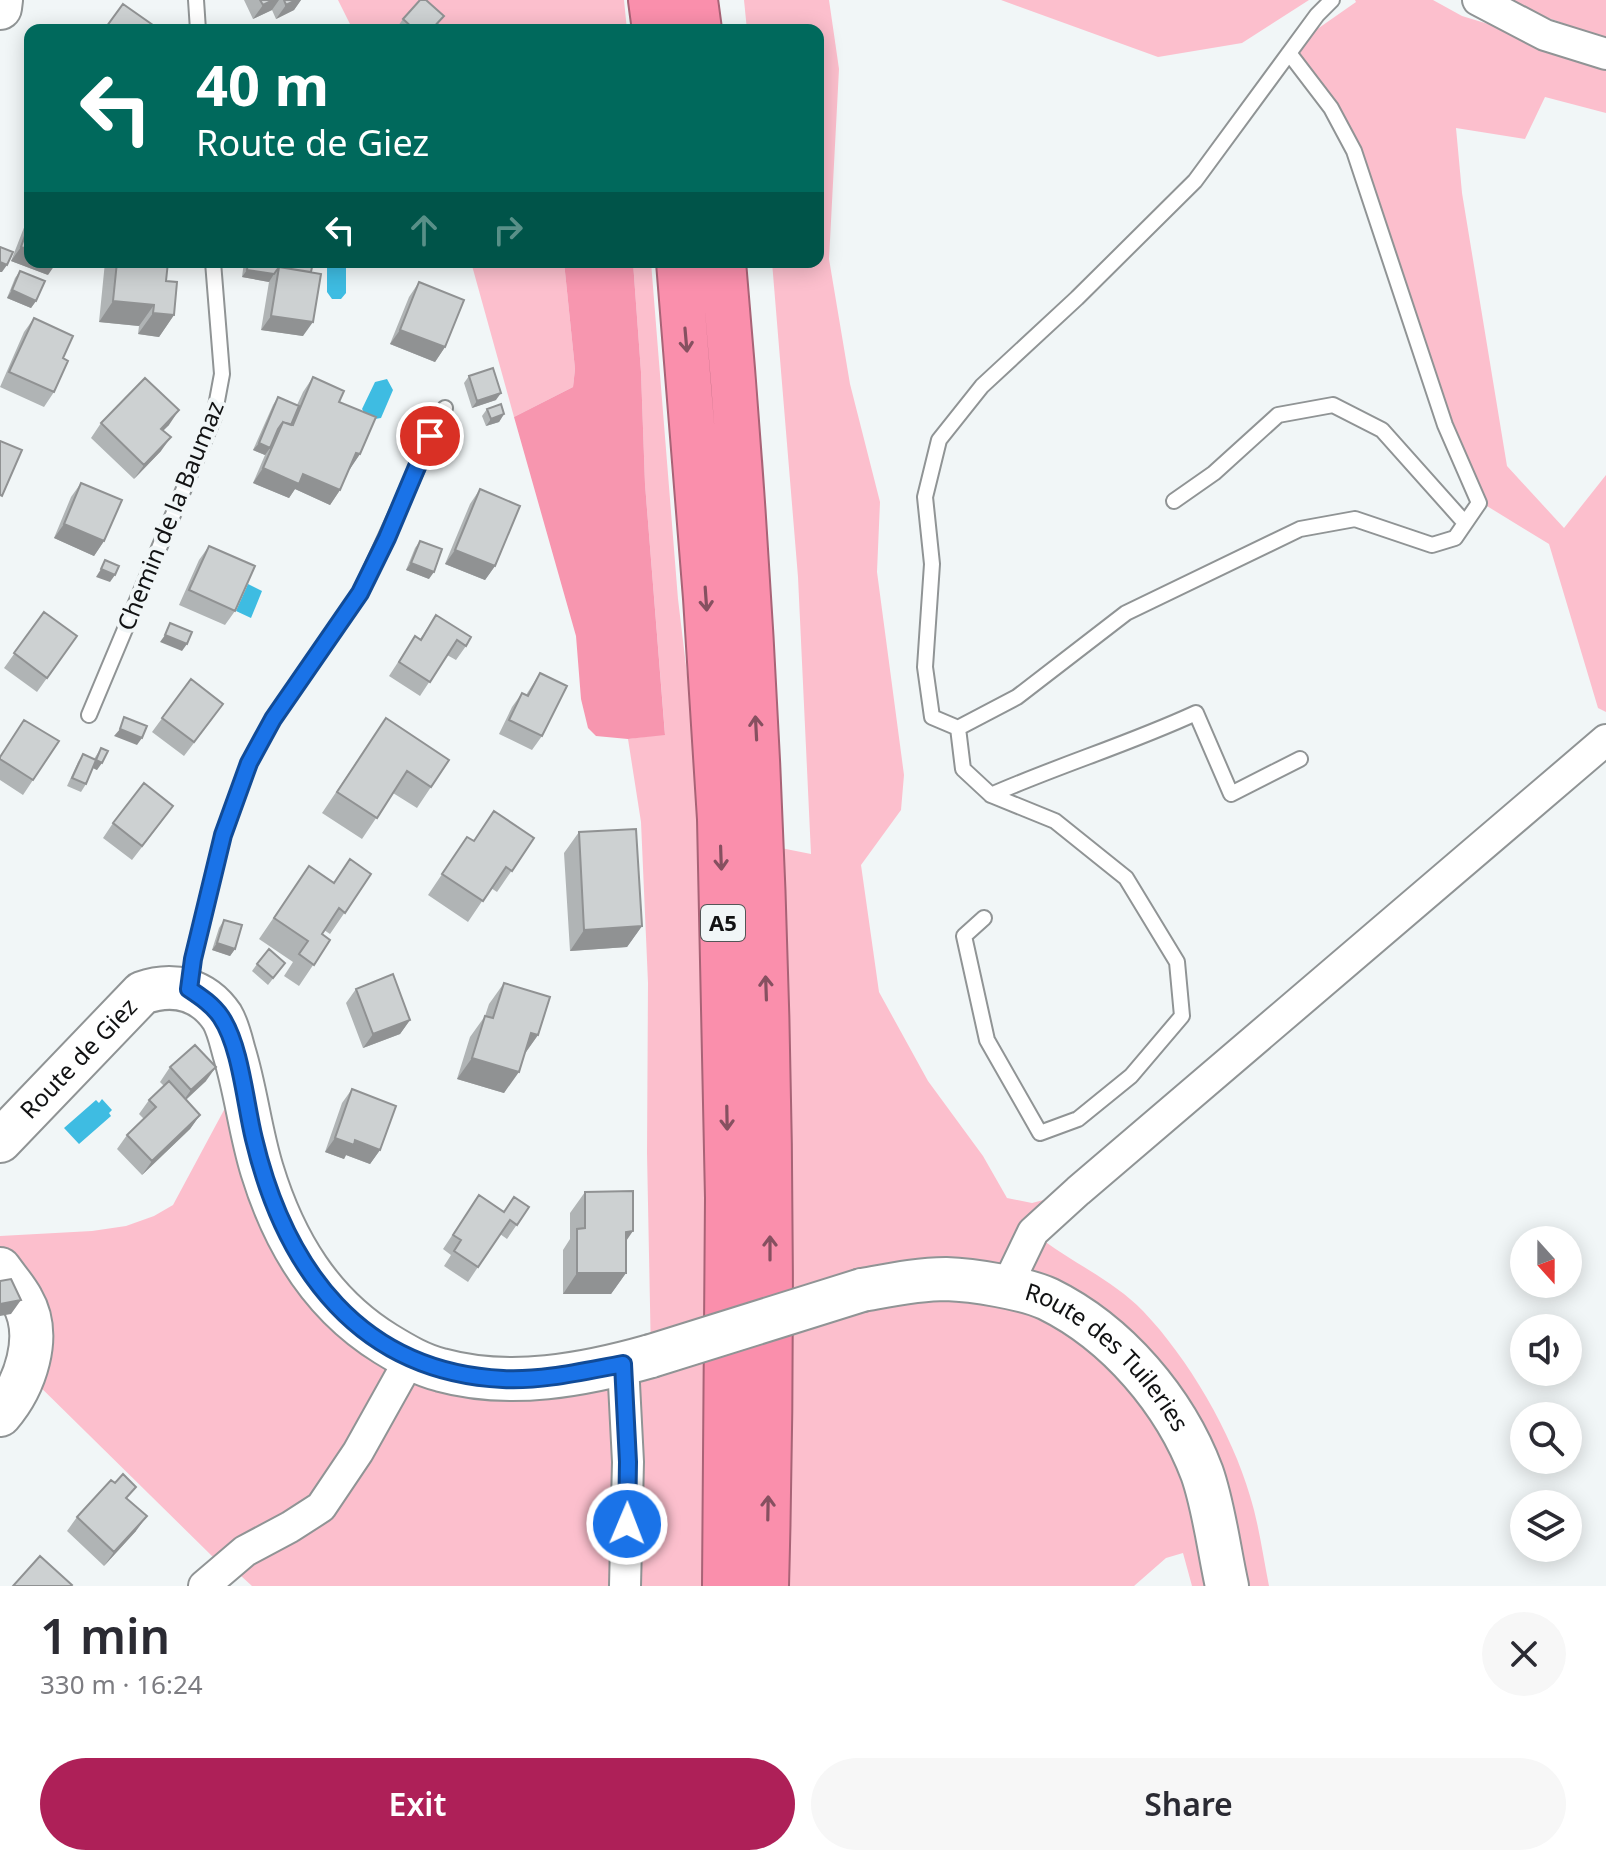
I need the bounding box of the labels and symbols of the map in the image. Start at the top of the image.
one-way arrow [679,326,694,353]
street label: Chemin de la Baumaz [108,396,231,635]
pin [396,402,464,470]
one-way arrow [699,585,714,612]
one-way arrow [748,715,763,742]
one-way arrow [713,845,728,871]
road number: A5 [701,905,745,941]
one-way arrow [759,975,774,1002]
street label: Route de Giez [12,990,144,1125]
one-way arrow [719,1104,735,1131]
north arrow [1510,1226,1582,1298]
one-way arrow [762,1235,778,1262]
street label: Route des Tuileries [1021,1274,1197,1437]
position arrow [585,1482,669,1566]
one-way arrow [760,1495,775,1522]

